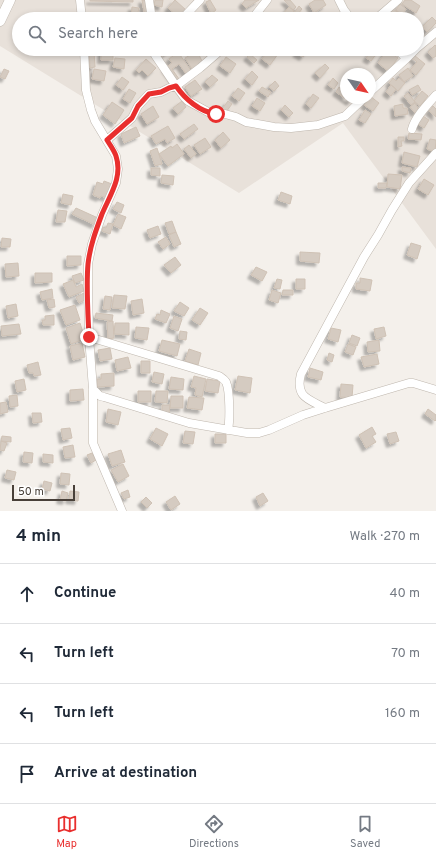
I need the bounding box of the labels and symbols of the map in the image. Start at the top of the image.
north arrow [340,68,376,104]
route start [207,105,225,123]
route end [80,328,98,346]
scale bar [12,483,75,502]

